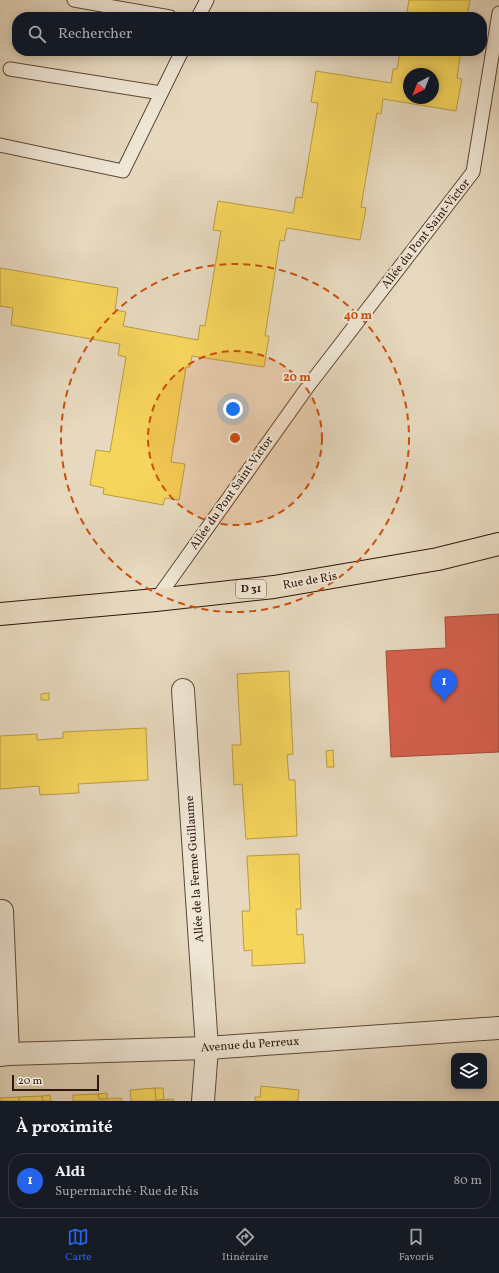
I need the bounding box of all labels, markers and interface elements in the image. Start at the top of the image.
search box [12,12,487,56]
icon: search [26,23,48,45]
text: Rechercher [58,24,132,45]
north arrow [403,68,439,104]
street label: Allée du Pont Saint-Victor [378,176,474,292]
text: 40 m [344,308,373,324]
text: 20 m [283,370,311,386]
your location [223,399,243,419]
centre of rings [228,431,242,445]
street label: Allée du Pont Saint-Victor [187,433,277,553]
street label: Rue de Ris [282,568,338,594]
road number: D 31 [236,580,266,598]
pin: 1 [431,669,457,702]
street label: Allée de la Ferme Guillaume [182,795,208,943]
street label: Avenue du Perreux [200,1034,300,1056]
map controls [451,1053,487,1089]
button: layers [451,1053,487,1089]
scale bar [12,1073,99,1092]
text: 20 m [18,1074,42,1089]
text: À proximité [16,1116,113,1139]
text: Aldi [55,1162,85,1183]
text: 1 [27,1172,33,1190]
text: 80 m [453,1172,482,1190]
text: Supermarché · Rue de Ris [55,1183,199,1201]
tab: Carte [65,1226,92,1265]
tab: Itinéraire [222,1226,268,1265]
tab: Favoris [399,1226,434,1265]

